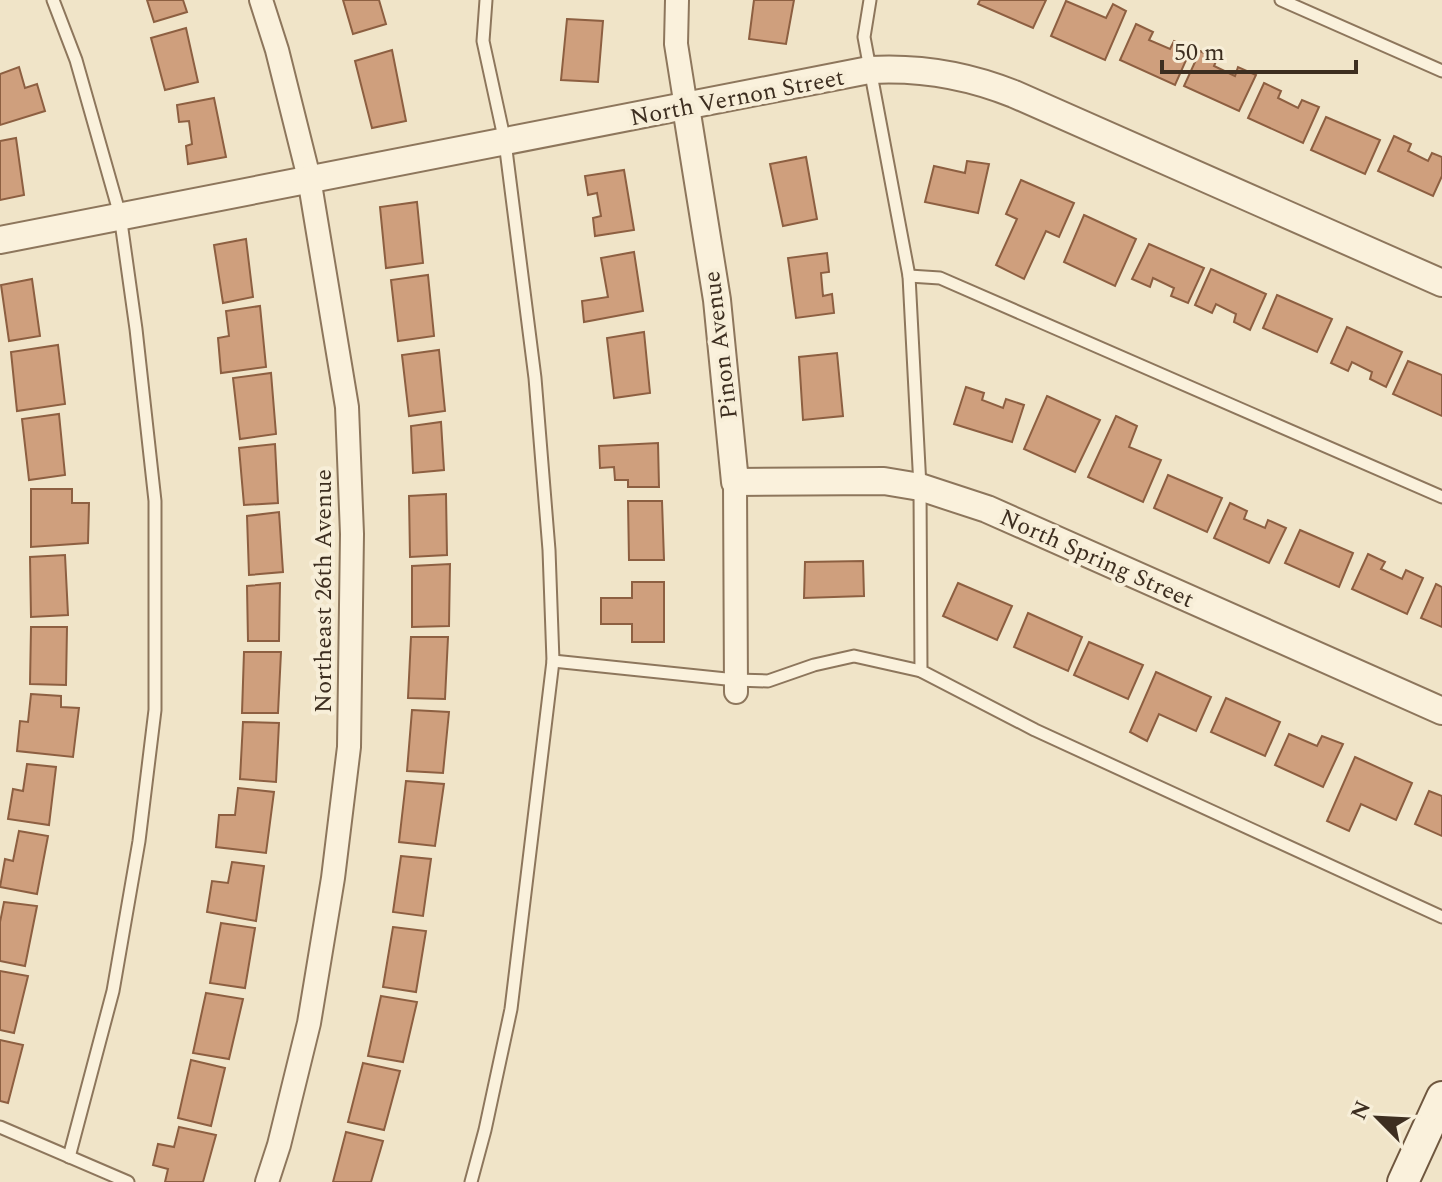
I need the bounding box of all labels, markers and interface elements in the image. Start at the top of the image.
scale bar [1162,24,1356,74]
text: 50 m [1174,35,1225,71]
street label: North Vernon Street [627,60,847,136]
street label: Pinon Avenue [694,269,748,421]
street label: Northeast 26th Avenue [306,469,342,713]
street label: North Spring Street [994,500,1200,618]
north arrow [1338,1078,1418,1158]
text: N [1342,1096,1380,1125]

